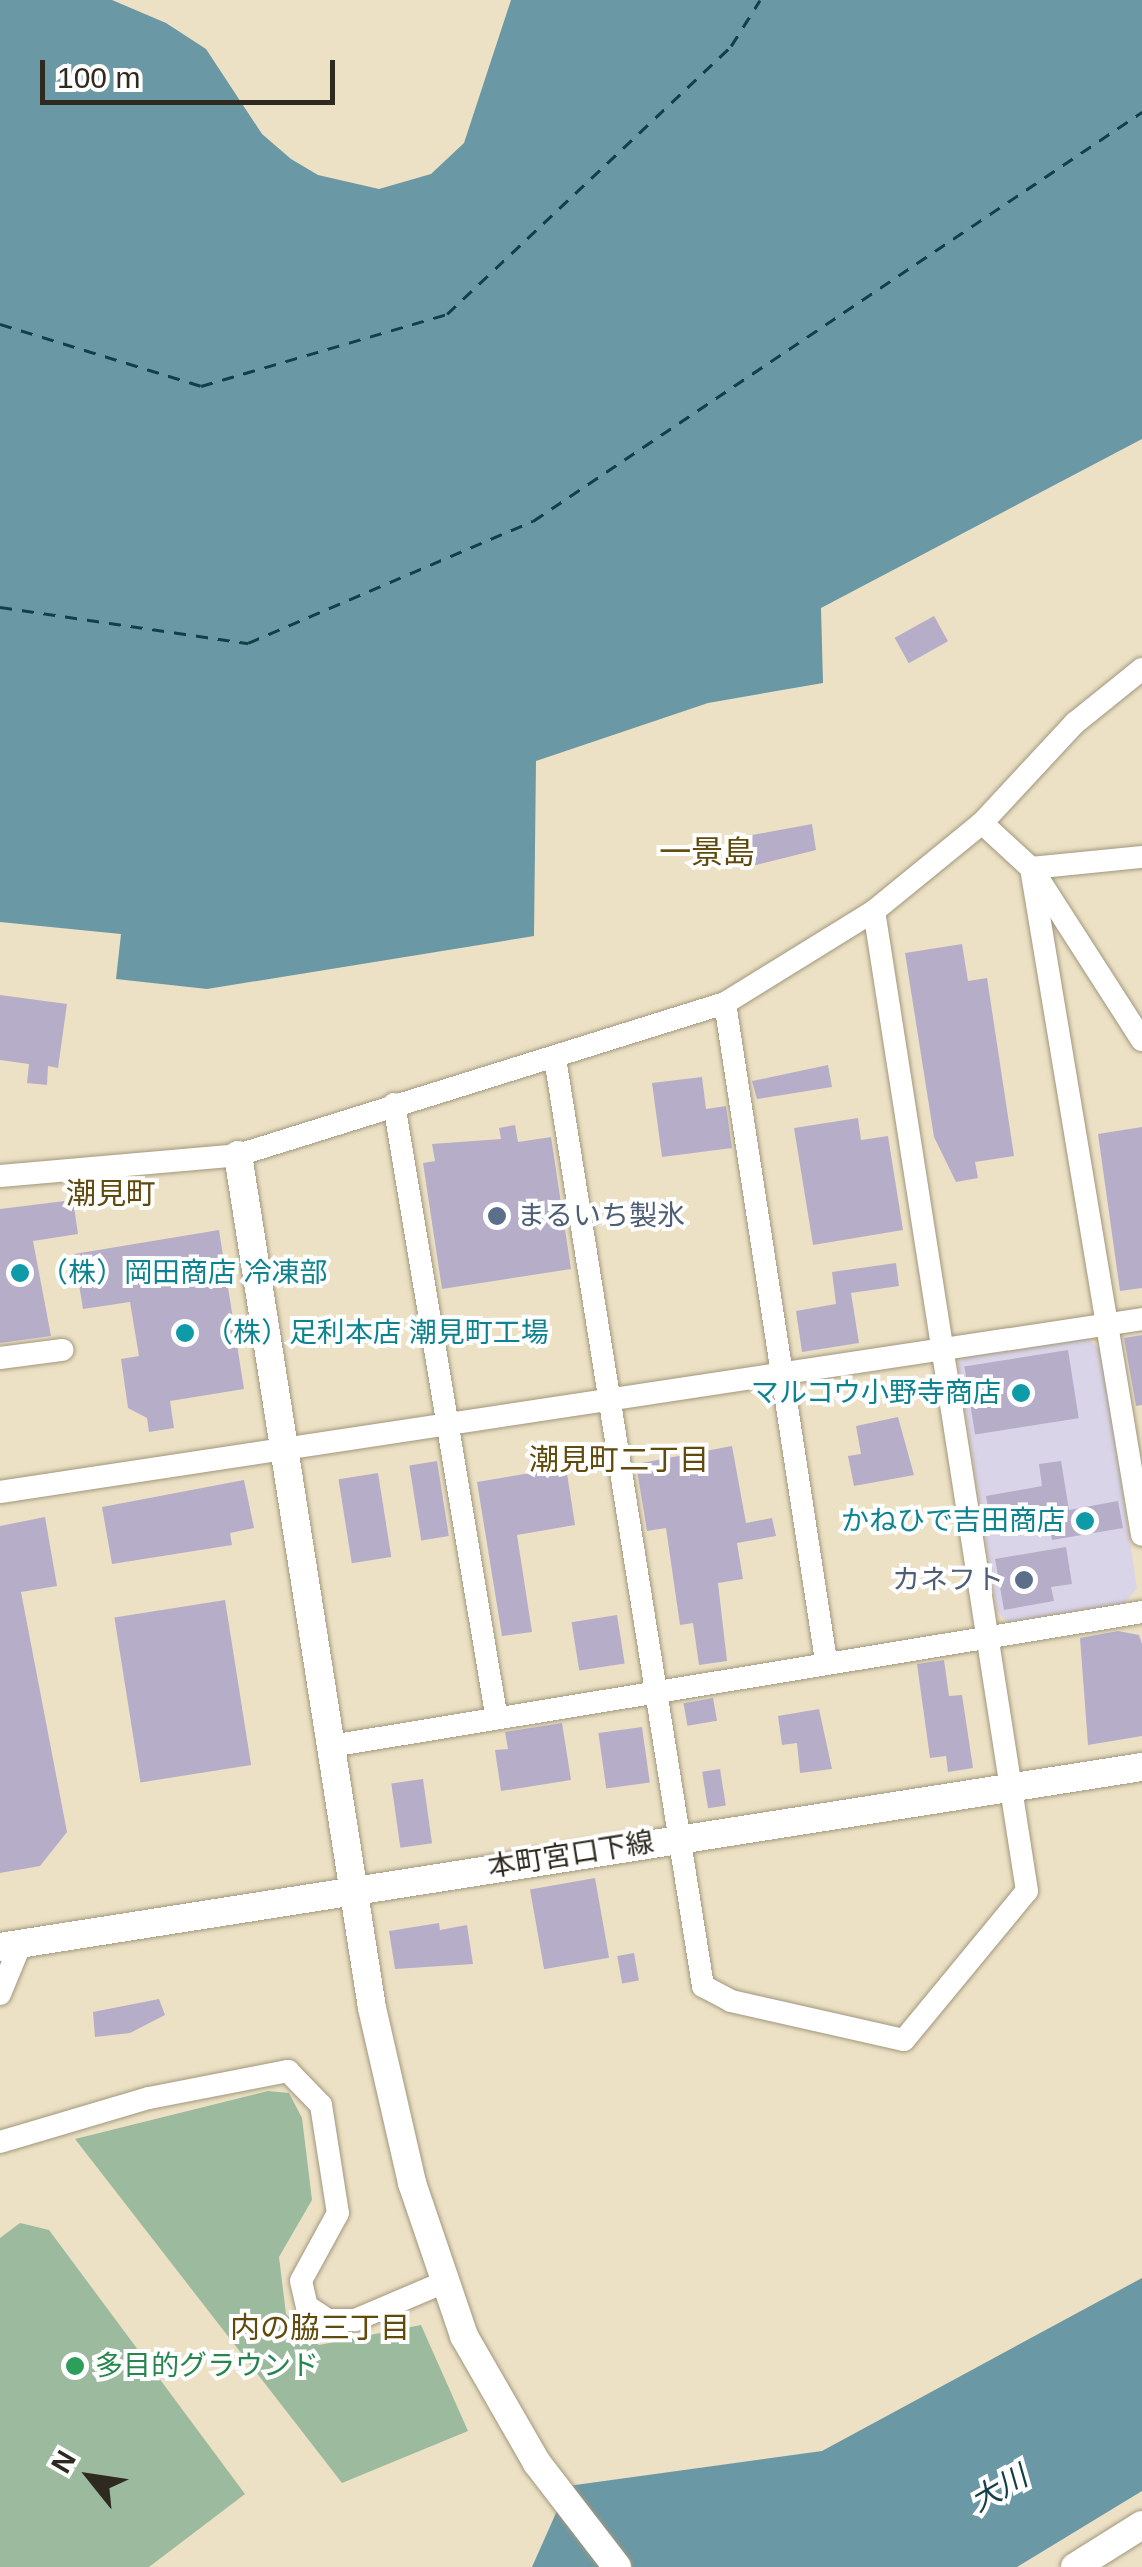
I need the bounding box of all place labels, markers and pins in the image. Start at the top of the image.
place label: まるいち製氷 [517,1199,685,1233]
marker: まるいち製氷 [486,1205,508,1227]
place label: （株）岡田商店 冷凍部 [40,1256,328,1290]
marker: （株）岡田商店 冷凍部 [9,1262,31,1284]
place label: （株）足利本店 潮見町工場 [205,1316,549,1350]
marker: （株）足利本店 潮見町工場 [174,1322,196,1344]
place label: マルコウ小野寺商店 [749,1376,1001,1410]
marker: マルコウ小野寺商店 [1010,1382,1032,1404]
place label: かねひで吉田商店 [841,1504,1065,1538]
marker: かねひで吉田商店 [1074,1510,1096,1532]
place label: カネフト [892,1563,1004,1597]
marker: カネフト [1013,1569,1035,1591]
place label: 多目的グラウンド [95,2349,319,2383]
marker: 多目的グラウンド [64,2355,86,2377]

